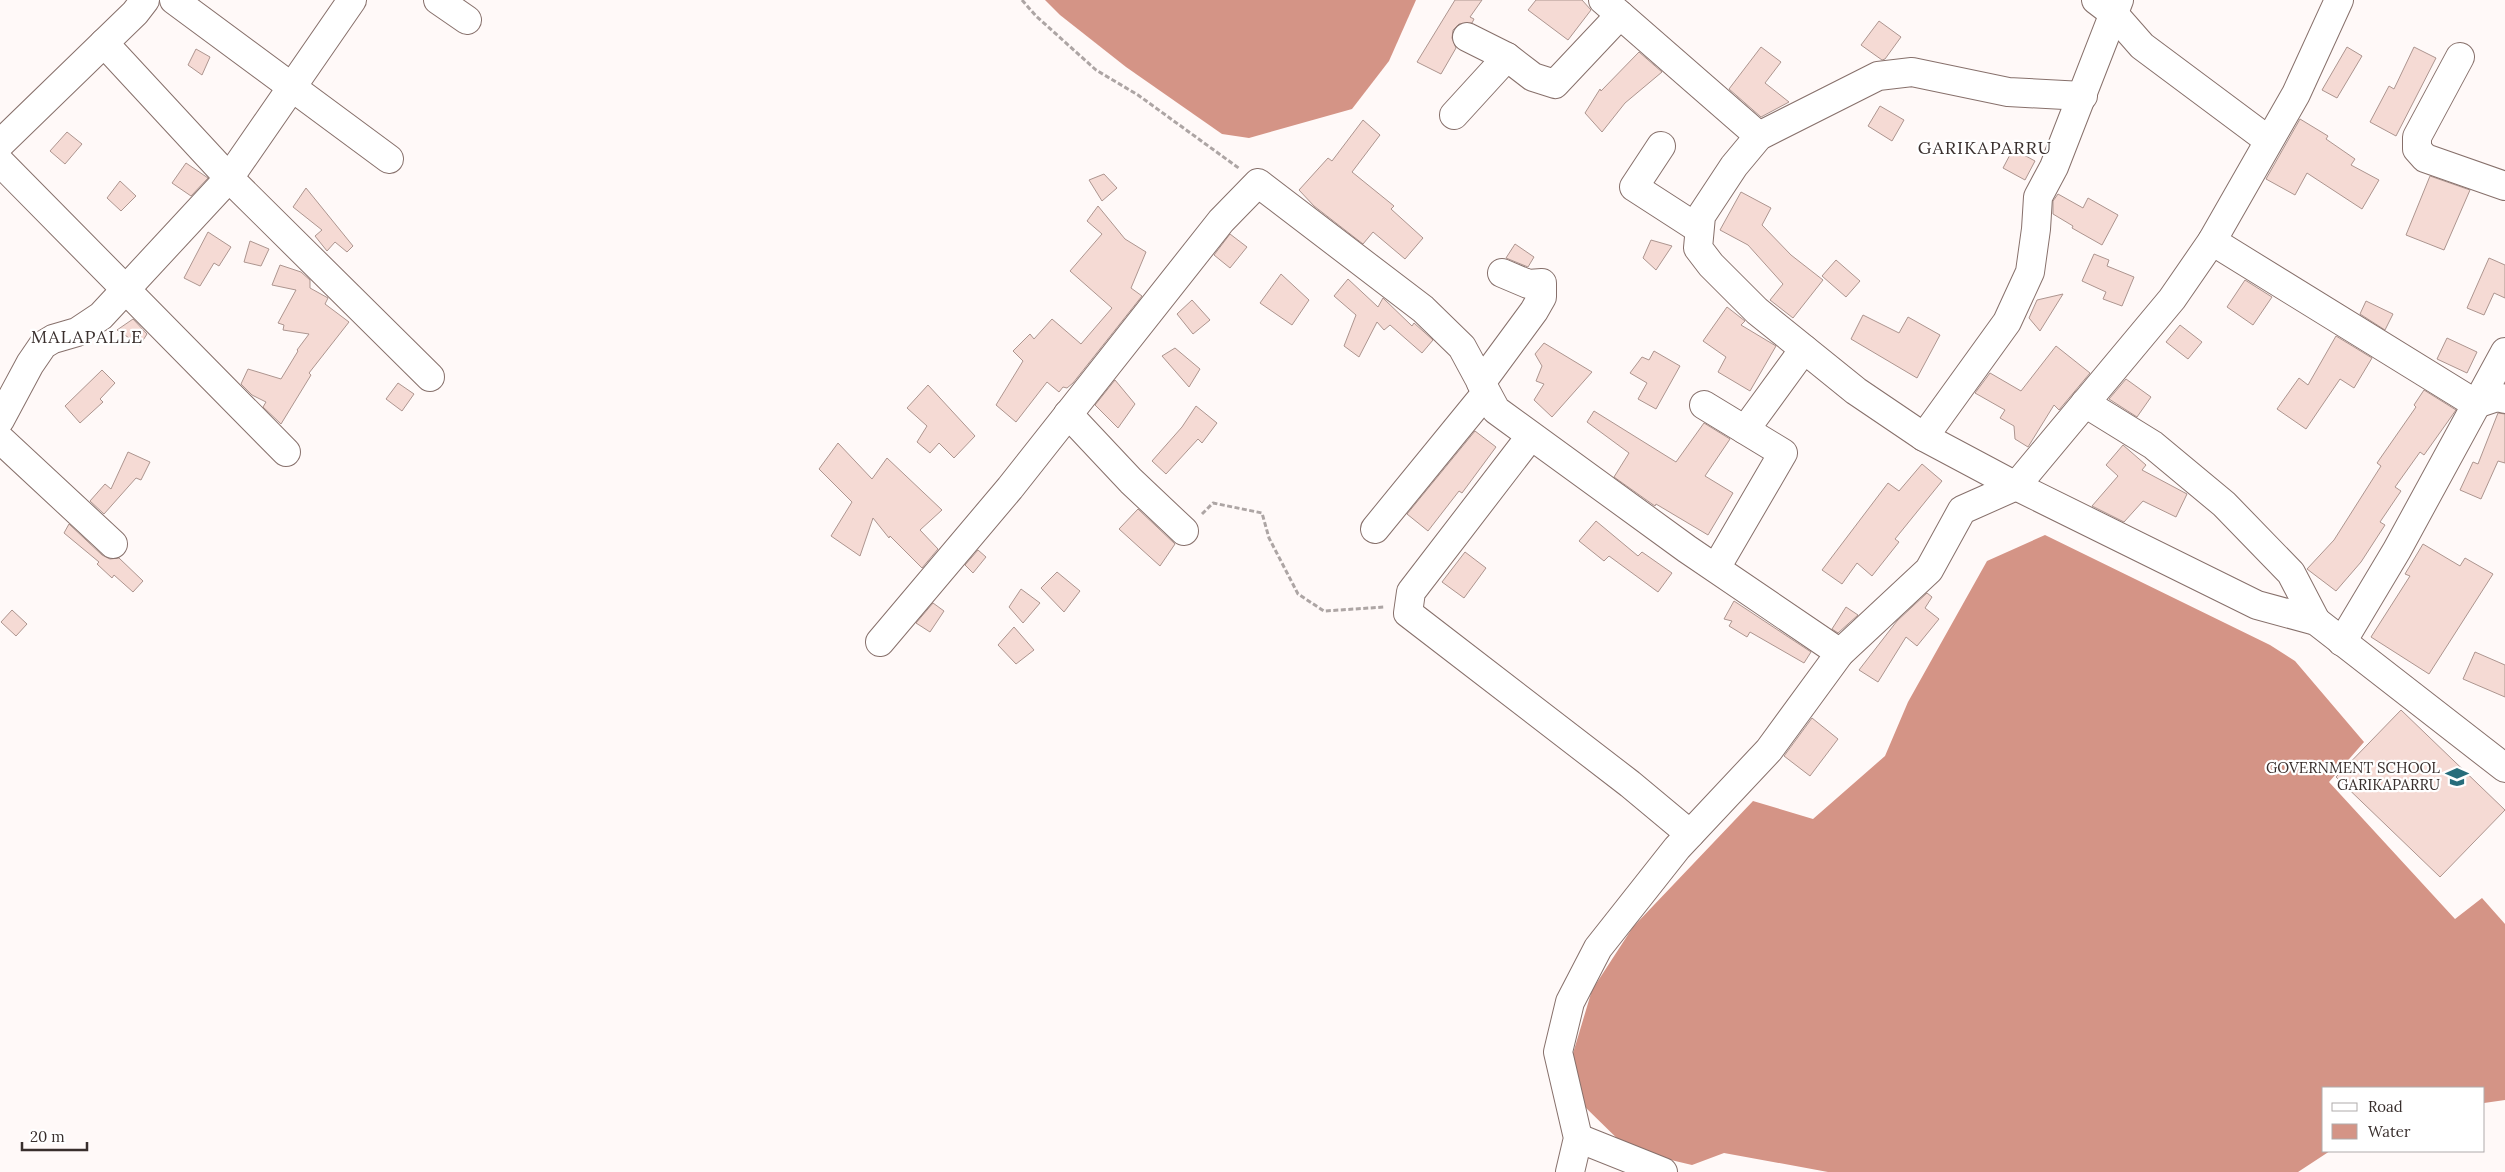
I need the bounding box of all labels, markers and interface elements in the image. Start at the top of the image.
district label: GARIKAPARRU [1918,136,2052,159]
district label: MALAPALLE [31,325,143,348]
place label: GOVERNMENT SCHOOL GARIKAPARRU [2266,758,2440,794]
school or university icon: GOVERNMENT SCHOOL GARIKAPARRU [2444,764,2470,790]
legend [2322,1087,2485,1152]
text: Road [2368,1097,2403,1116]
scale bar [22,1120,88,1152]
text: Water [2368,1122,2411,1141]
text: 20 m [30,1127,65,1146]

